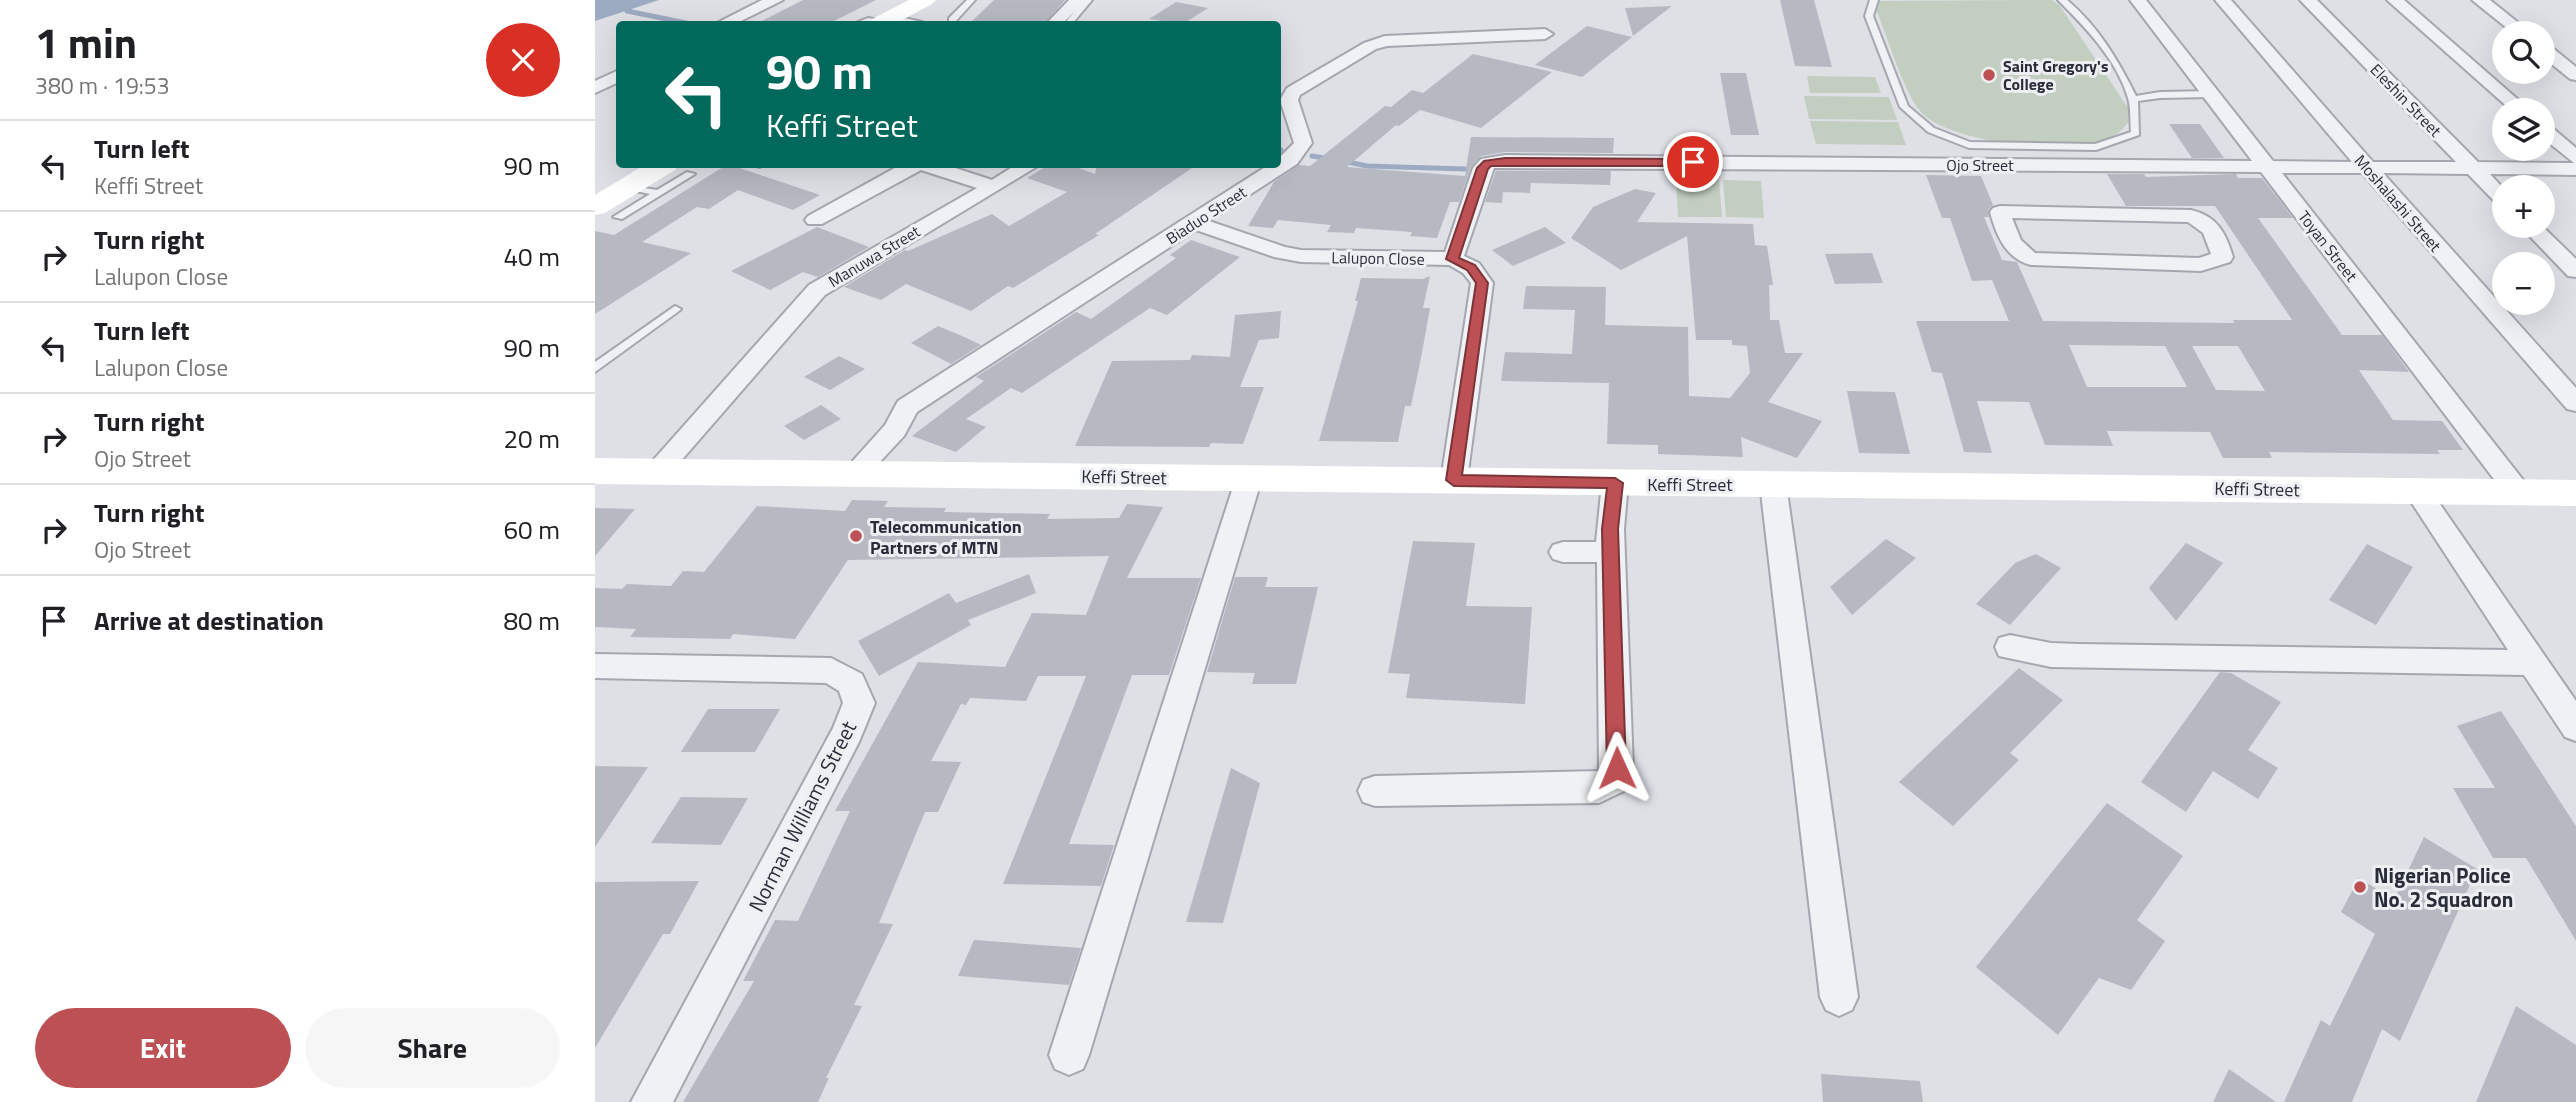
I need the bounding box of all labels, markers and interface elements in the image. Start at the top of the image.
text: 1 min [35,10,137,74]
map controls [2492,21,2555,315]
button: search [2492,21,2555,84]
button: close [486,23,560,97]
text: 90 m [766,33,873,108]
icon: left [651,49,742,140]
place label: Saint Gregory's College [2003,54,2108,96]
street label: Eleshin Street [2365,58,2447,142]
marker: Saint Gregory's College [1981,67,1997,83]
text: 380 m · 19:53 [35,68,170,103]
button: layers [2492,98,2555,161]
text: Keffi Street [766,101,918,149]
text: Turn left [94,129,189,168]
pin [1663,132,1723,192]
icon: arrive [1674,143,1712,181]
text: 90 m [503,146,560,185]
icon: left [35,147,73,185]
street label: Moshalashi Street [2349,149,2447,257]
street label: Ojo Street [1946,153,2014,177]
text: Keffi Street [94,168,203,203]
button: + [2492,175,2555,238]
street label: Biaduo Street [1161,180,1251,250]
street label: Toyan Street [2293,205,2364,287]
street label: Manuwa Street [823,219,925,293]
text: Turn right [94,220,205,259]
text: 40 m [503,237,560,276]
icon: right [35,238,73,276]
street label: Lalupon Close [1331,245,1425,271]
button: − [2492,252,2555,315]
text: Lalupon Close [94,259,228,294]
text: Turn left [94,311,189,350]
text: 90 m [503,328,560,367]
icon: left [35,329,73,367]
text: Lalupon Close [94,350,228,385]
text: Turn right [94,402,205,441]
text: 20 m [503,419,560,458]
icon: right [35,420,73,458]
text: Ojo Street [94,441,191,476]
street label: Keffi Street [1081,463,1168,491]
street label: Keffi Street [1647,471,1733,498]
street label: Keffi Street [2214,475,2301,503]
text: Turn right [94,493,205,532]
text: 60 m [503,510,560,549]
icon: right [35,511,73,549]
place label: Telecommunication Partners of MTN [870,513,1022,561]
marker: Telecommunication Partners of MTN [848,528,864,544]
text: Ojo Street [94,532,191,567]
text: Arrive at destination [94,601,324,640]
text: 80 m [503,601,560,640]
icon: arrive [35,602,73,640]
street label: Norman Williams Street [740,714,864,917]
position arrow [1580,731,1654,805]
place label: Nigerian Police No. 2 Squadron [2374,859,2513,915]
marker: Nigerian Police No. 2 Squadron [2352,879,2368,895]
button: Exit [35,1008,291,1088]
button: Share [305,1008,560,1088]

